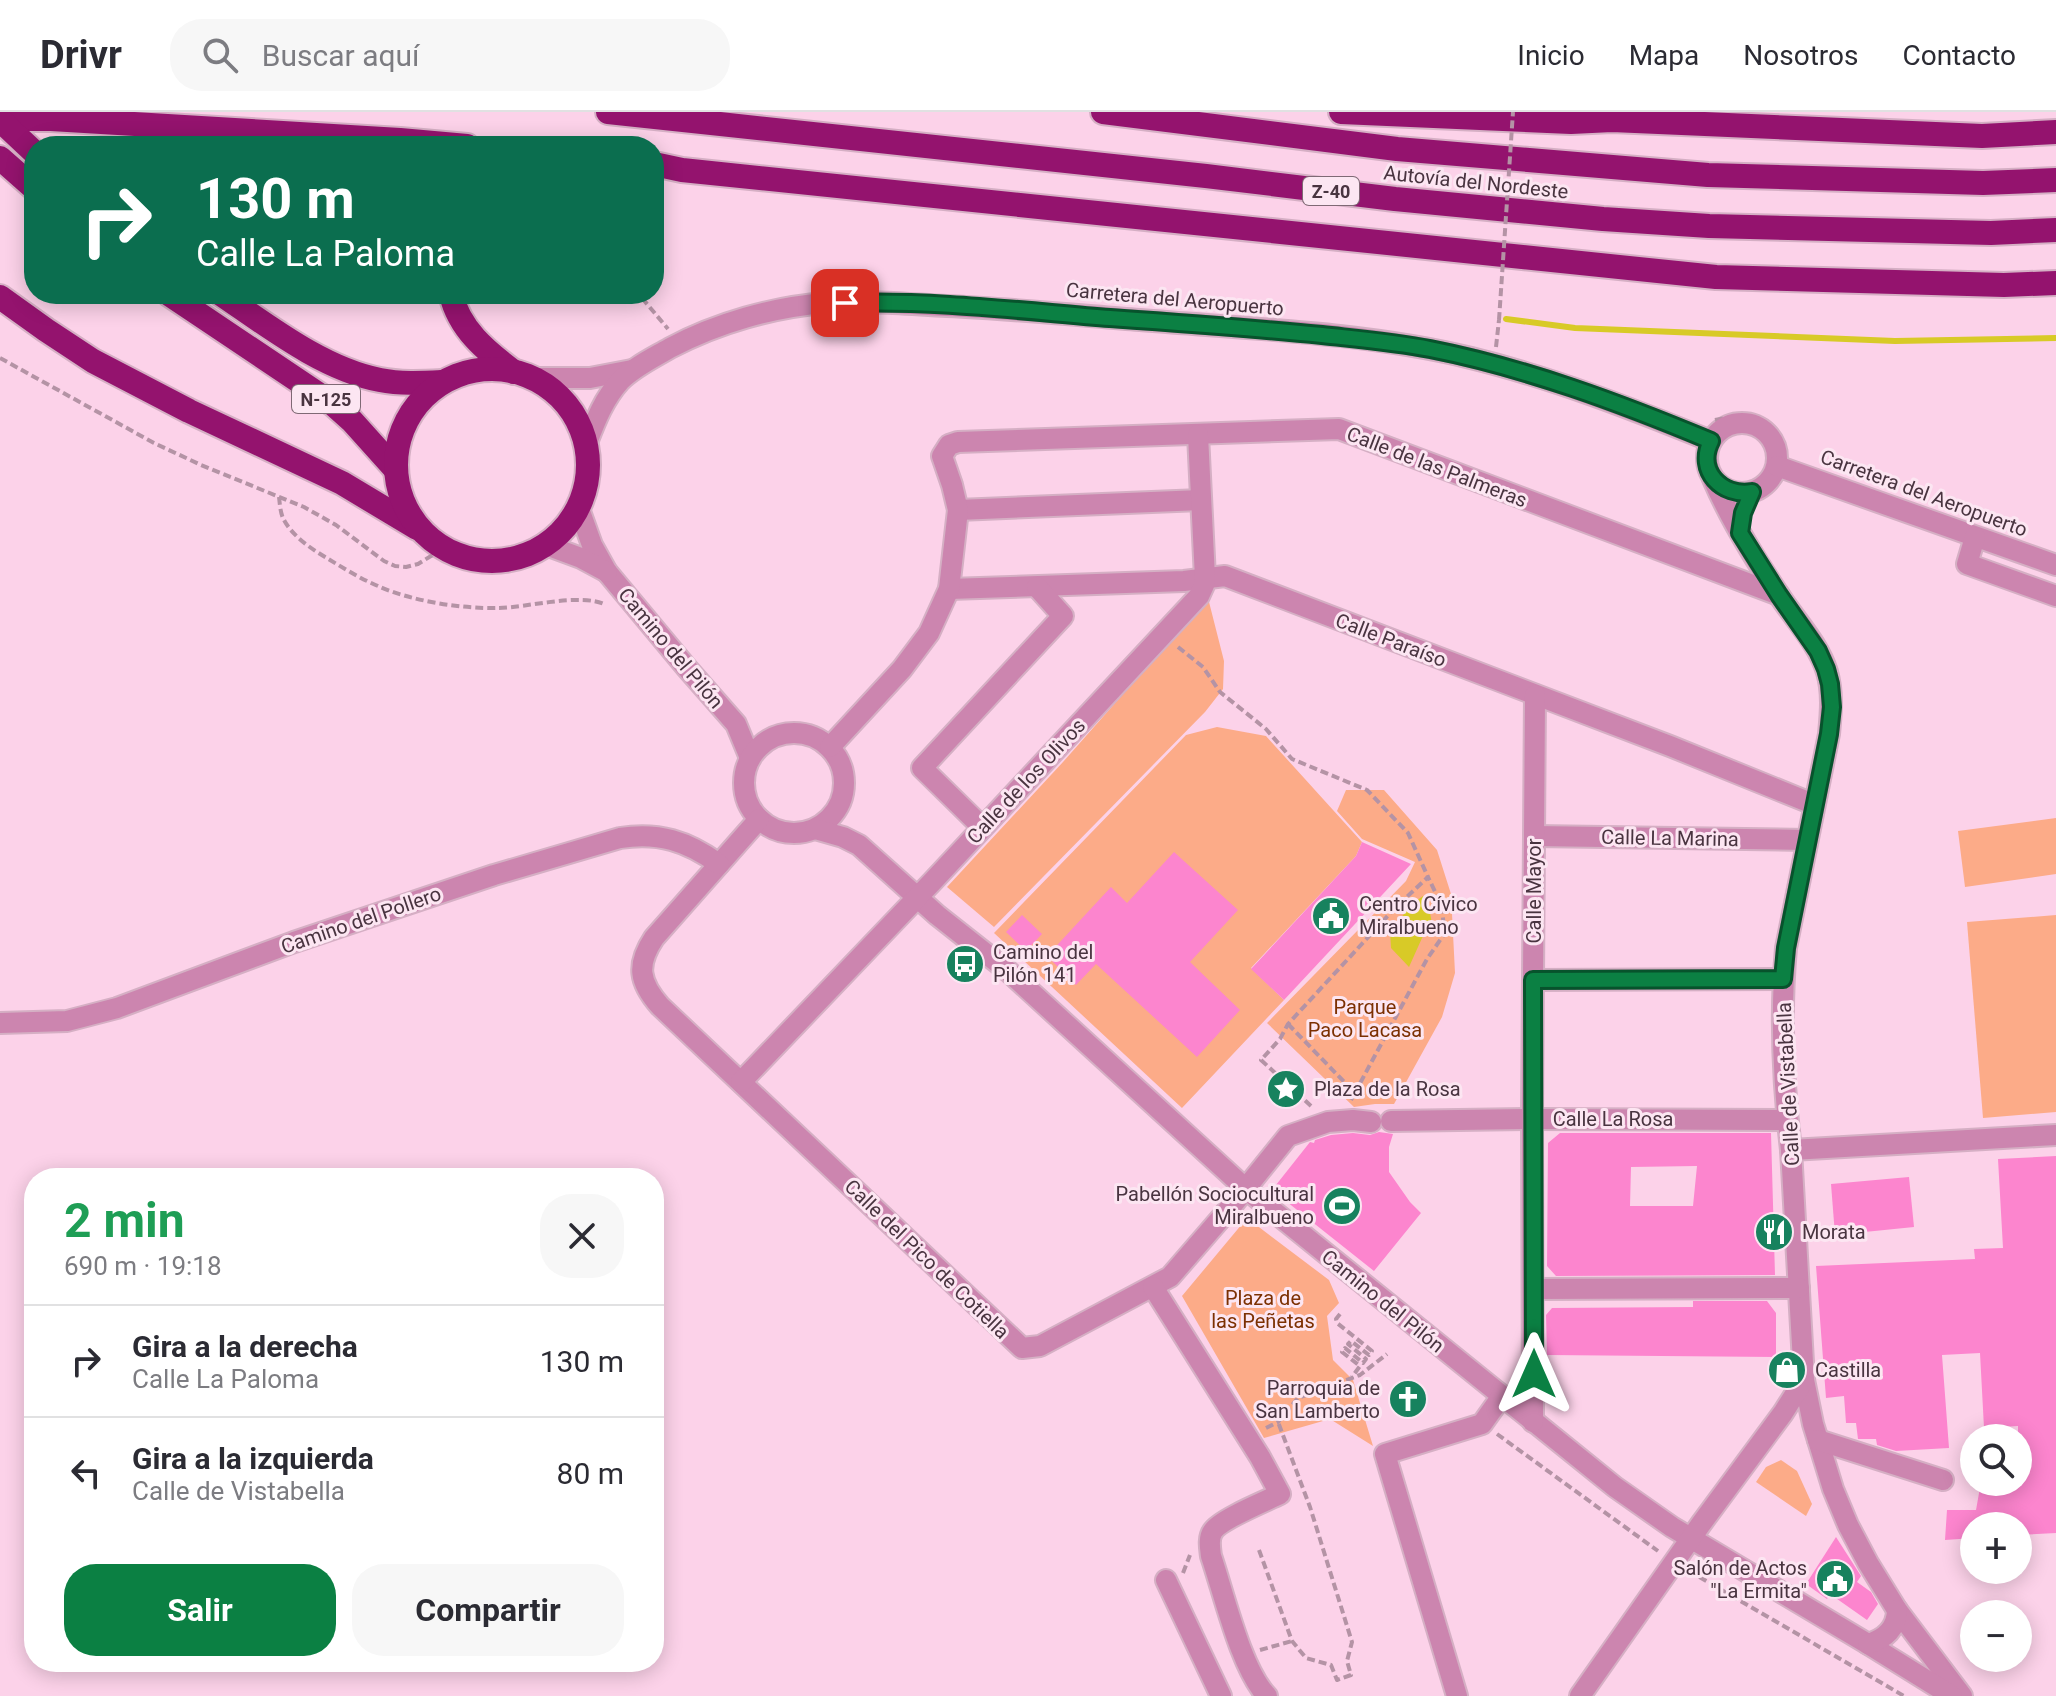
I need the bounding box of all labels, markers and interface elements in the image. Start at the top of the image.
search box [170,19,730,91]
text: Drivr [40,33,122,77]
icon: search [198,33,242,77]
text: Buscar aquí [262,38,420,73]
text: Inicio [1517,39,1585,72]
text: Mapa [1629,39,1699,72]
text: Nosotros [1743,39,1858,72]
text: Contacto [1902,39,2016,72]
street label: Autovía del Nordeste [1383,160,1569,204]
text: 130 m [196,166,355,232]
icon: right [64,168,168,272]
road number: Z-40 [1303,177,1359,205]
text: Calle La Paloma [196,233,455,275]
pin [811,269,879,337]
street label: Carretera del Aeropuerto [1065,278,1285,320]
icon: arrive [823,281,867,325]
road number: N-125 [292,385,360,413]
street label: Calle de las Palmeras [1344,422,1530,512]
street label: Carretera del Aeropuerto [1817,444,2031,542]
street label: Camino del Pilón [614,583,728,713]
street label: Calle Paraíso [1332,608,1450,672]
street label: Calle de los Olivos [962,713,1090,849]
street label: Calle La Marina [1601,825,1739,851]
street label: Calle Mayor [1522,838,1546,943]
street label: Camino del Pollero [278,881,444,959]
place label: Centro Cívico Miralbueno [1359,892,1478,939]
public building icon: Centro Cívico Miralbueno [1310,895,1352,937]
place label: Camino del Pilón 141 [993,940,1093,987]
bus stop icon: Camino del Pilón 141 [944,943,986,985]
park label: Parque Paco Lacasa [1308,995,1422,1042]
street label: Calle de Vistabella [1772,1002,1804,1166]
place icon: Plaza de la Rosa [1265,1068,1307,1110]
place label: Plaza de la Rosa [1314,1077,1461,1101]
street label: Calle La Rosa [1553,1107,1673,1131]
street label: Calle del Pico de Cotiella [840,1174,1014,1344]
place label: Pabellón Sociocultural Miralbueno [1116,1182,1314,1229]
sports icon: Pabellón Sociocultural Miralbueno [1321,1185,1363,1227]
text: 2 min [64,1192,185,1249]
button: close [540,1194,624,1278]
restaurant icon: Morata [1753,1211,1795,1253]
place label: Morata [1802,1220,1866,1244]
street label: Camino del Pilón [1317,1244,1449,1358]
text: 690 m · 19:18 [64,1251,222,1281]
park label: Plaza de las Peñetas [1211,1286,1315,1333]
text: Gira a la derecha [132,1329,358,1364]
position arrow [1492,1332,1576,1416]
icon: right [64,1339,108,1383]
text: 130 m [540,1344,624,1379]
shop icon: Castilla [1766,1349,1808,1391]
place label: Castilla [1815,1358,1881,1382]
text: Calle La Paloma [132,1364,319,1394]
place label: Parroquia de San Lamberto [1255,1376,1380,1423]
church icon: Parroquia de San Lamberto [1387,1378,1429,1420]
map controls [1960,1424,2032,1672]
button: search [1960,1424,2032,1496]
text: Gira a la izquierda [132,1441,374,1476]
icon: left [64,1451,108,1495]
text: 80 m [557,1456,624,1491]
text: Calle de Vistabella [132,1476,345,1506]
button: + [1960,1512,2032,1584]
place label: Salón de Actos "La Ermita" [1674,1556,1807,1603]
public building icon: Salón de Actos "La Ermita" [1814,1558,1856,1600]
button: Salir [64,1564,336,1656]
button: Compartir [352,1564,624,1656]
button: − [1960,1600,2032,1672]

